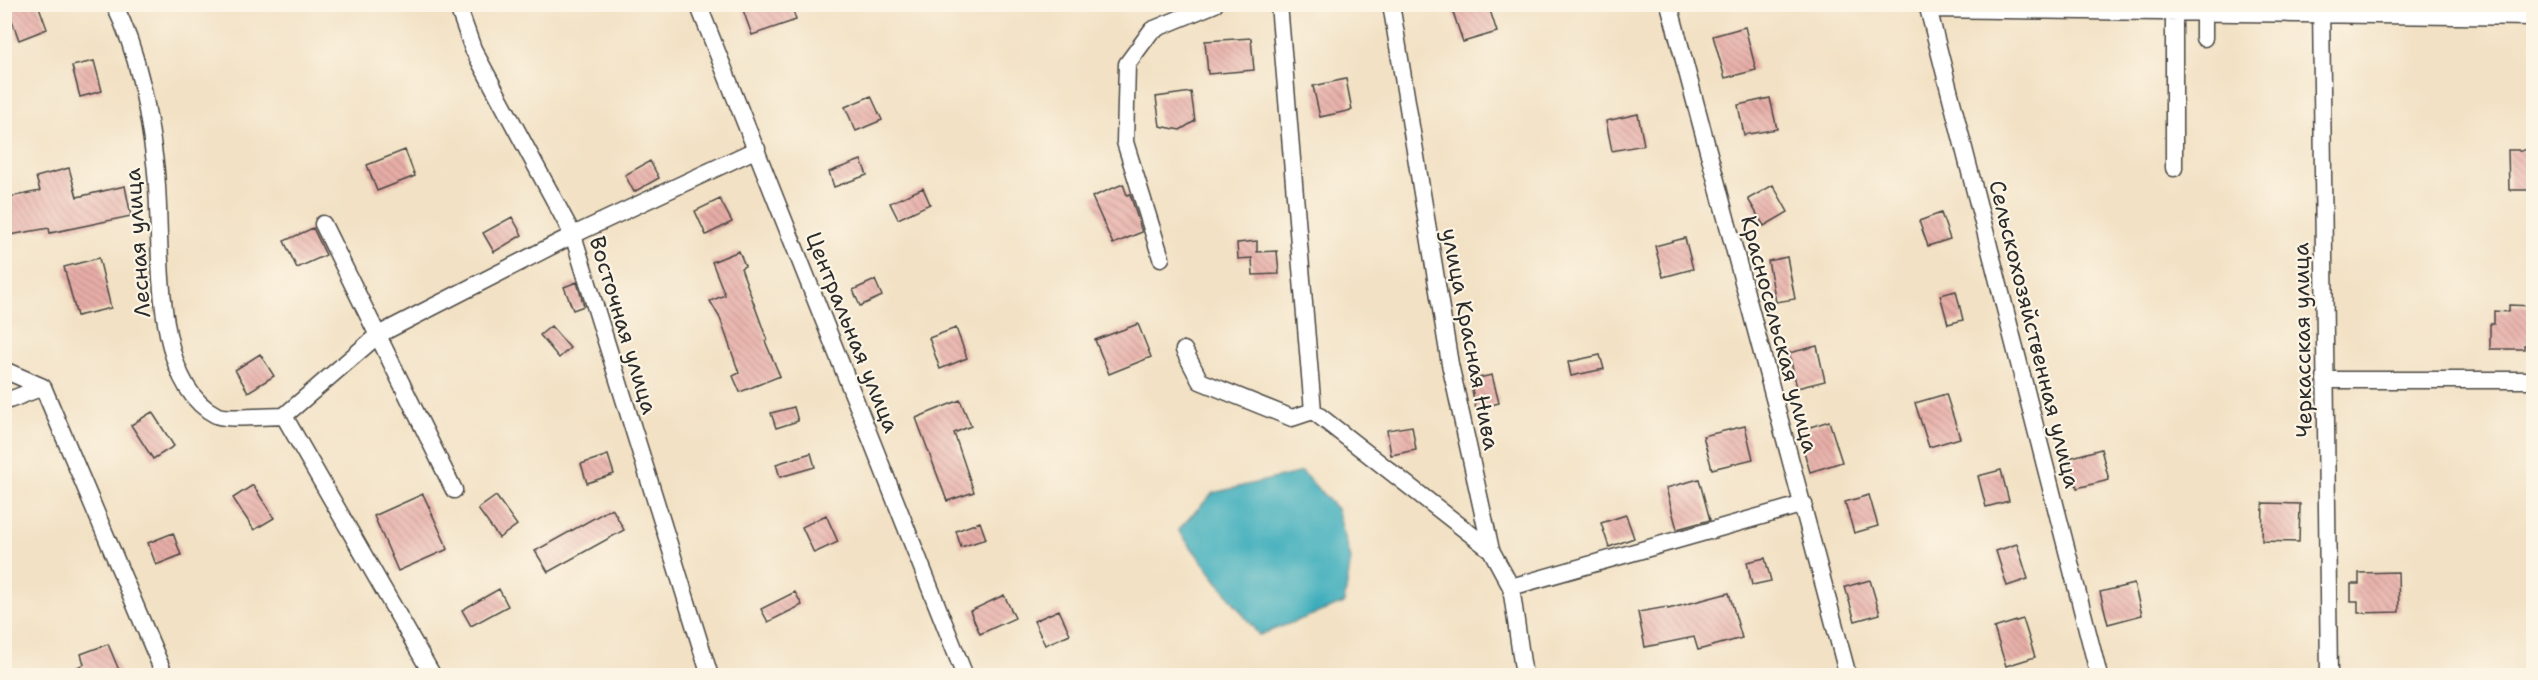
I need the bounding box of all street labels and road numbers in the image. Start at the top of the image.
street label: Лесная улица [118,167,157,319]
street label: Сельскохозяйственная улица [1982,177,2087,491]
street label: Красносельская улица [1734,212,1825,456]
street label: улица Красная Нива [1435,226,1506,453]
street label: Центральная улица [799,228,906,437]
street label: Восточная улица [583,233,664,418]
street label: Черкасская улица [2286,242,2319,438]

